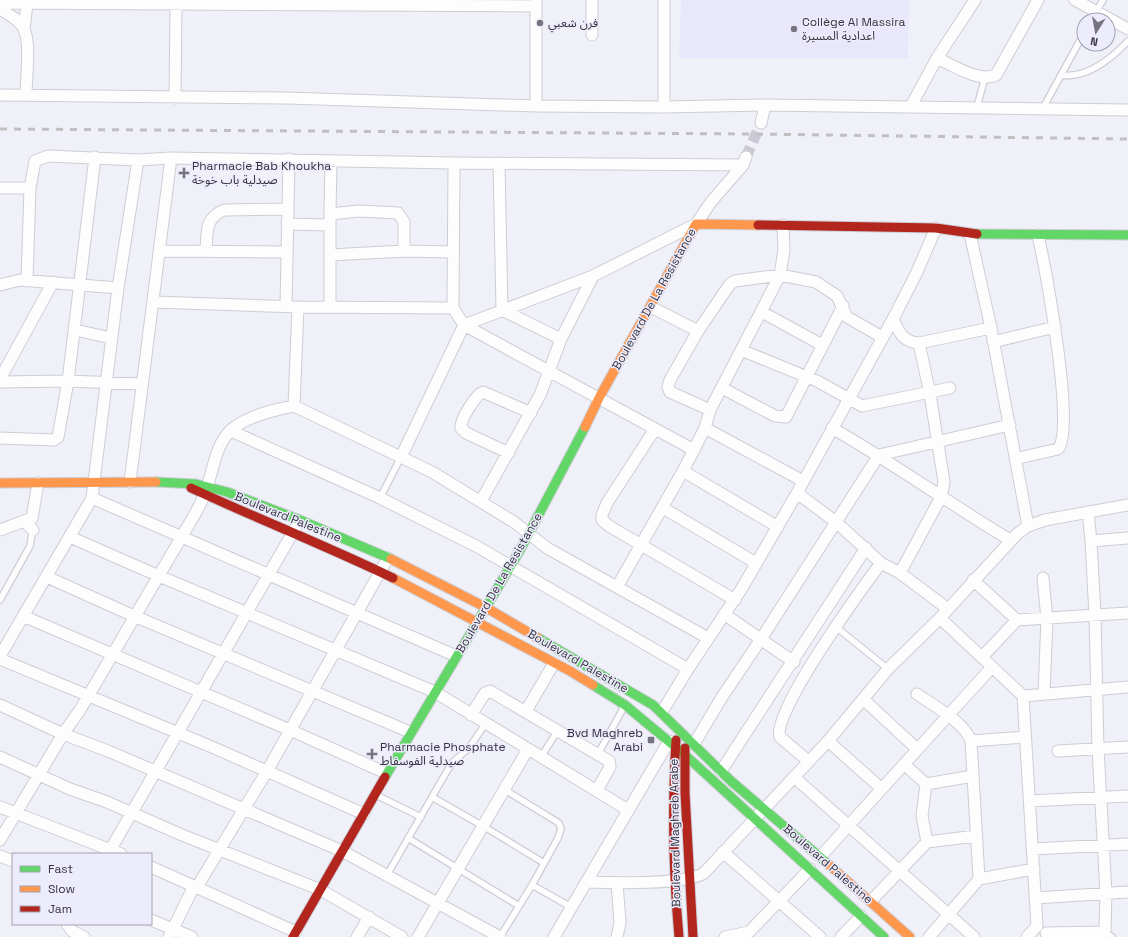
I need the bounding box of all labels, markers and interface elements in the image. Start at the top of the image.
north arrow [1076,12,1116,52]
place label: Collège Al Massira اعدادية المسيرة [802,14,906,44]
place label: فرن شعبي [548,15,598,33]
marker: فرن شعبي [535,18,545,28]
marker: Collège Al Massira اعدادية المسيرة [789,24,799,34]
text: N [1089,34,1099,49]
place label: Pharmacie Bab Khoukha صيدلية باب خوخة [192,158,331,188]
marker: Pharmacie Bab Khoukha صيدلية باب خوخة [179,168,189,178]
street label: Boulevard De La Resistance [608,225,700,373]
street label: Boulevard Palestine [232,488,344,546]
street label: Boulevard De La Resistance [452,510,546,656]
street label: Boulevard Palestine [525,626,631,696]
place label: Bvd Maghreb Arabi [567,725,643,755]
marker: Bvd Maghreb Arabi [646,735,656,745]
place label: Pharmacie Phosphate صيدلية الفوسفاط [380,739,506,769]
marker: Pharmacie Phosphate صيدلية الفوسفاط [367,749,377,759]
street label: Boulevard Maghreb Arabe [666,759,684,907]
street label: Boulevard Palestine [780,821,876,907]
legend [12,853,152,925]
text: Fast [48,861,73,877]
text: Slow [48,881,75,897]
text: Jam [48,901,72,917]

